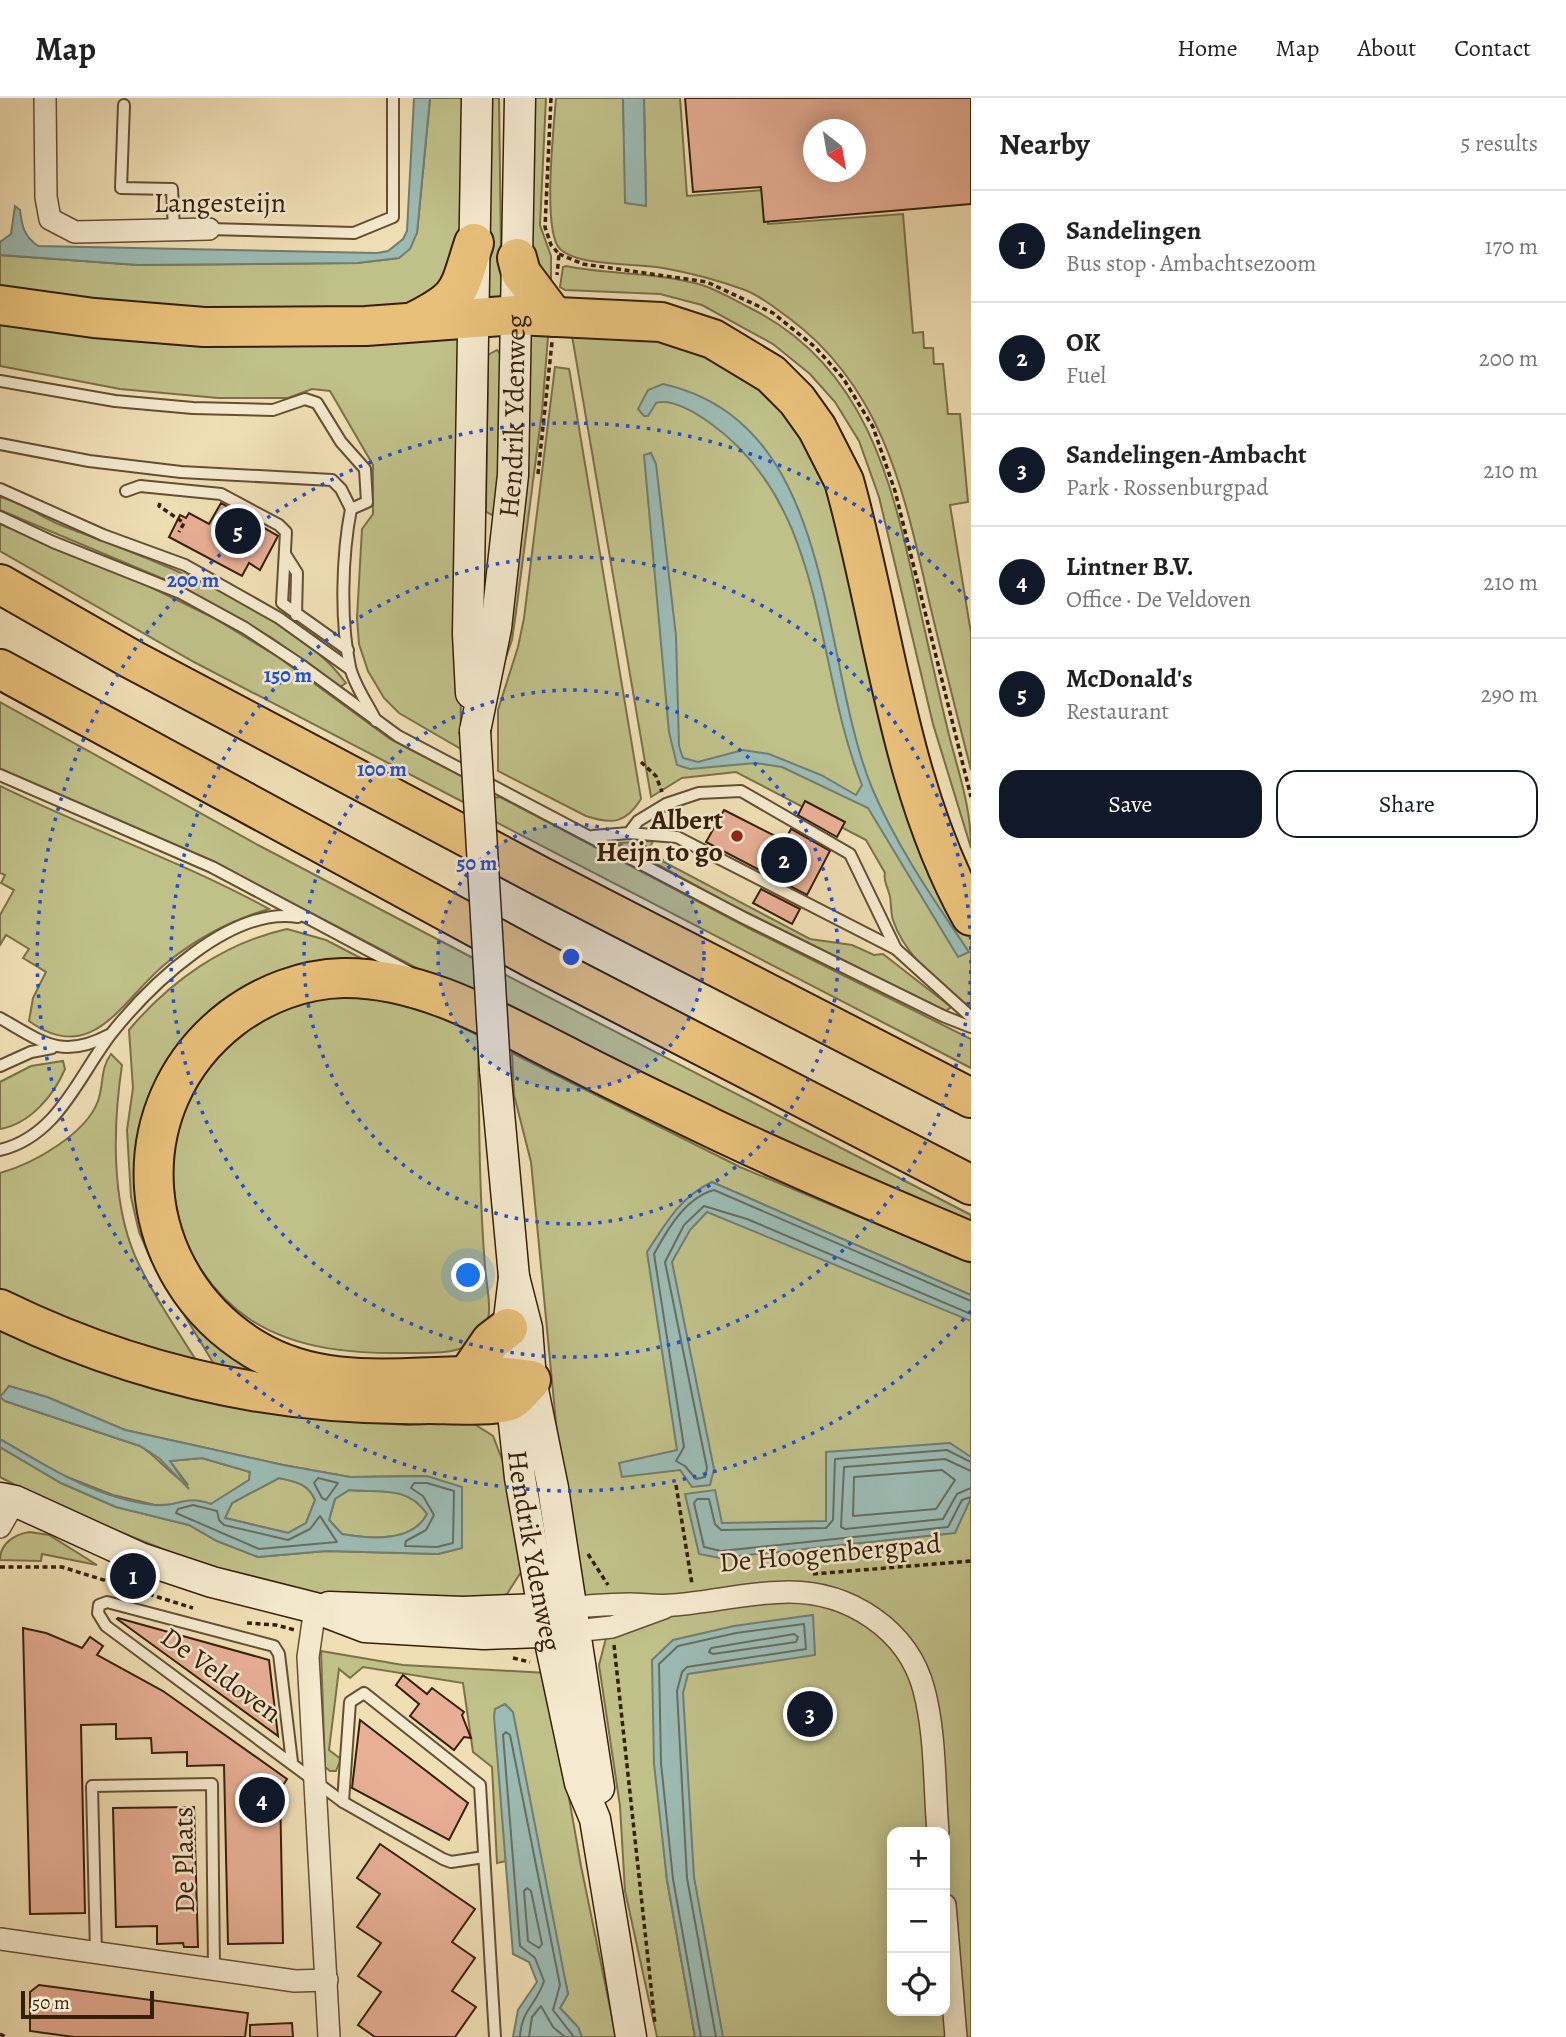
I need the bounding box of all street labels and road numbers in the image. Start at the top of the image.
street label: Langesteijn [154,184,286,222]
street label: Hendrik Ydenweg [489,314,535,520]
street label: Hendrik Ydenweg [498,1448,570,1655]
street label: De Hoogenbergpad [718,1524,943,1582]
street label: De Veldoven [153,1618,289,1732]
street label: De Plaats [164,1806,204,1914]

